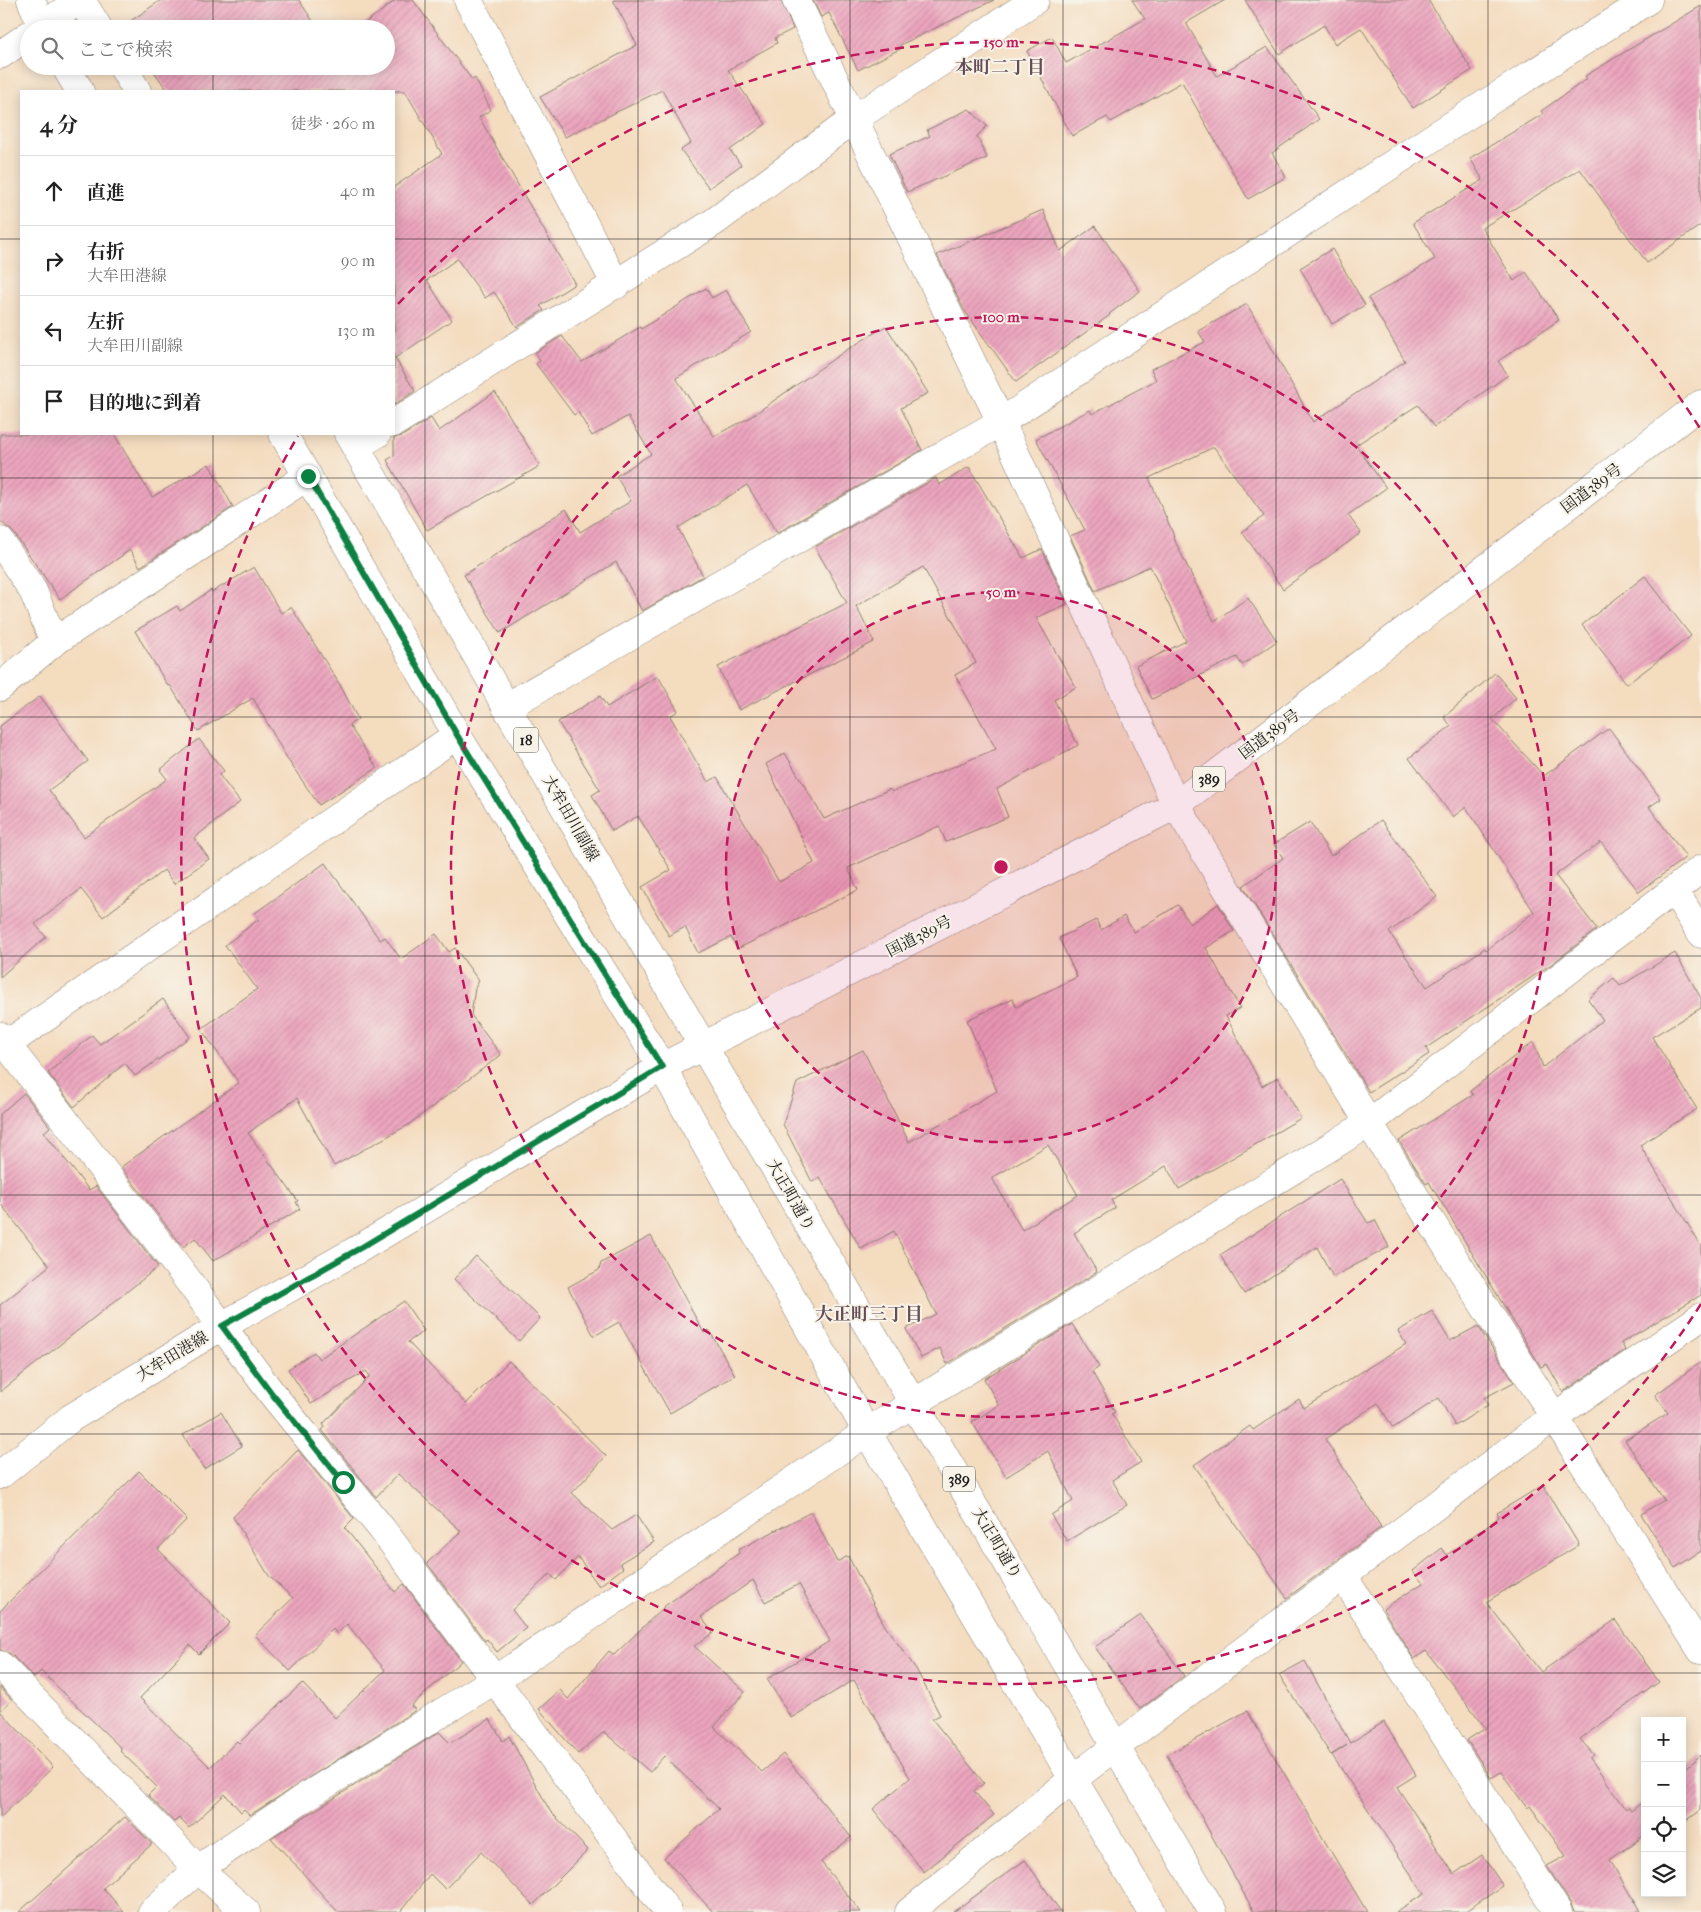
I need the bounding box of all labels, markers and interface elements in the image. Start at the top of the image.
search box [20,20,395,75]
text: 150 m [983,33,1019,51]
icon: search [38,34,66,62]
text: ここで検索 [78,39,173,61]
district label: 本町二丁目 [955,57,1045,78]
text: 4 分 [40,113,78,137]
text: 徒歩 · 260 m [290,114,375,133]
icon: ahead [40,177,68,205]
text: 40 m [340,181,375,200]
text: 直進 [87,182,125,204]
text: 右折 [87,241,125,263]
icon: right [40,247,68,275]
text: 90 m [341,251,375,270]
text: 大牟田港線 [87,266,167,285]
text: 100 m [982,308,1020,326]
text: 左折 [87,311,125,333]
icon: left [40,317,68,345]
text: 130 m [337,321,375,340]
text: 大牟田川副線 [87,336,183,355]
icon: arrive [40,387,68,415]
text: 目的地に到着 [87,392,201,414]
street label: 国道389号 [1557,459,1625,517]
route end [297,465,320,488]
text: 50 m [986,583,1017,601]
street label: 国道389号 [1235,705,1303,763]
road number: 18 [514,728,538,752]
road number: 389 [1193,766,1225,792]
street label: 大牟田川副線 [539,772,603,864]
centre of rings [992,858,1010,876]
street label: 国道389号 [883,911,955,961]
street label: 大正町通り [763,1156,819,1234]
district label: 大正町三丁目 [815,1304,923,1325]
street label: 大牟田港線 [133,1327,211,1385]
road number: 389 [943,1466,975,1492]
route start [332,1471,355,1494]
street label: 大正町通り [968,1504,1026,1582]
map controls [1641,1717,1686,1897]
button: + [1641,1717,1686,1762]
button: − [1641,1762,1686,1807]
button: locate [1641,1807,1686,1852]
button: layers [1641,1852,1686,1897]

